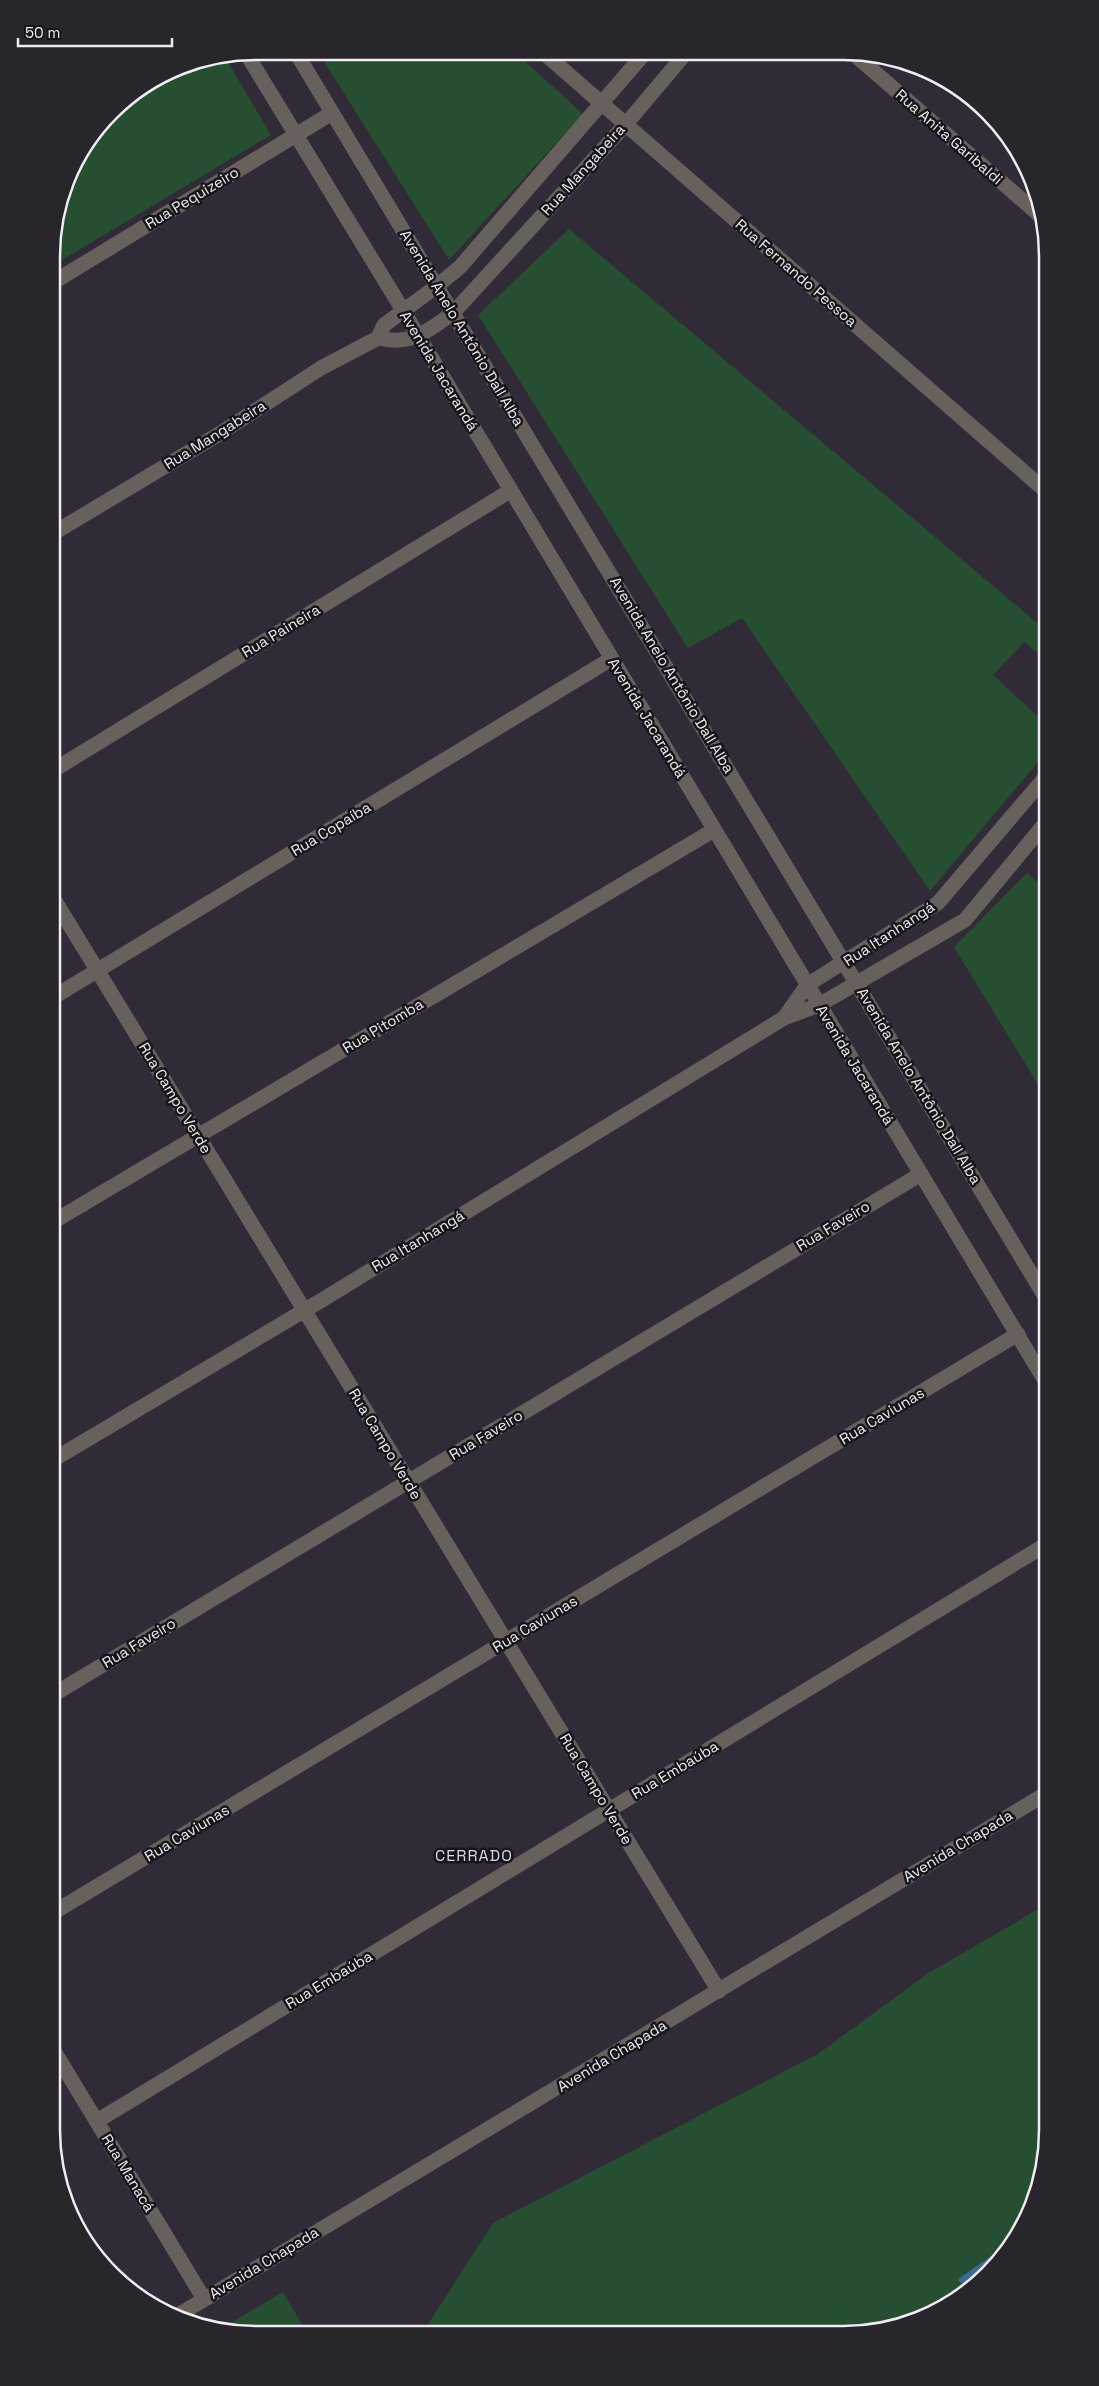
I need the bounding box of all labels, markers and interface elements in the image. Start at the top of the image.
scale bar [18,15,171,47]
text: 50 m [25,23,60,42]
street label: Rua Anita Garibaldi [892,85,1007,188]
street label: Rua Mangabeira [537,120,629,219]
street label: Rua Pequizeiro [141,162,242,233]
street label: Rua Fernando Pessoa [732,215,861,331]
street label: Avenida Anelo Antônio Dall Alba [396,226,529,430]
street label: Avenida Jacarandá [396,307,483,435]
street label: Rua Mangabeira [160,395,269,473]
street label: Avenida Anelo Antônio Dall Alba [606,573,739,777]
street label: Rua Paineira [238,600,324,661]
street label: Avenida Jacarandá [604,654,691,782]
street label: Rua Copaíba [287,797,375,860]
street label: Rua Itanhangá [840,897,938,970]
street label: Avenida Anelo Antônio Dall Alba [853,984,986,1188]
street label: Rua Pitomba [339,994,427,1057]
street label: Avenida Jacarandá [812,1001,899,1129]
street label: Rua Campo Verde [135,1039,216,1157]
street label: Rua Faveiro [793,1196,873,1255]
street label: Rua Itanhangá [368,1205,468,1276]
street label: Rua Caviunas [836,1383,928,1448]
street label: Rua Campo Verde [345,1385,426,1503]
street label: Rua Faveiro [446,1405,526,1464]
street label: Rua Caviunas [489,1591,581,1656]
street label: Rua Faveiro [99,1613,179,1672]
street label: Rua Campo Verde [556,1730,637,1848]
street label: Rua Embaúba [628,1736,722,1803]
street label: Rua Caviunas [141,1800,233,1865]
street label: Avenida Chapada [899,1805,1016,1886]
district label: CERRADO [435,1845,513,1866]
street label: Rua Embaúba [282,1946,376,2013]
street label: Avenida Chapada [553,2015,670,2096]
street label: Rua Manacá [98,2130,159,2216]
street label: Avenida Chapada [205,2222,322,2303]

